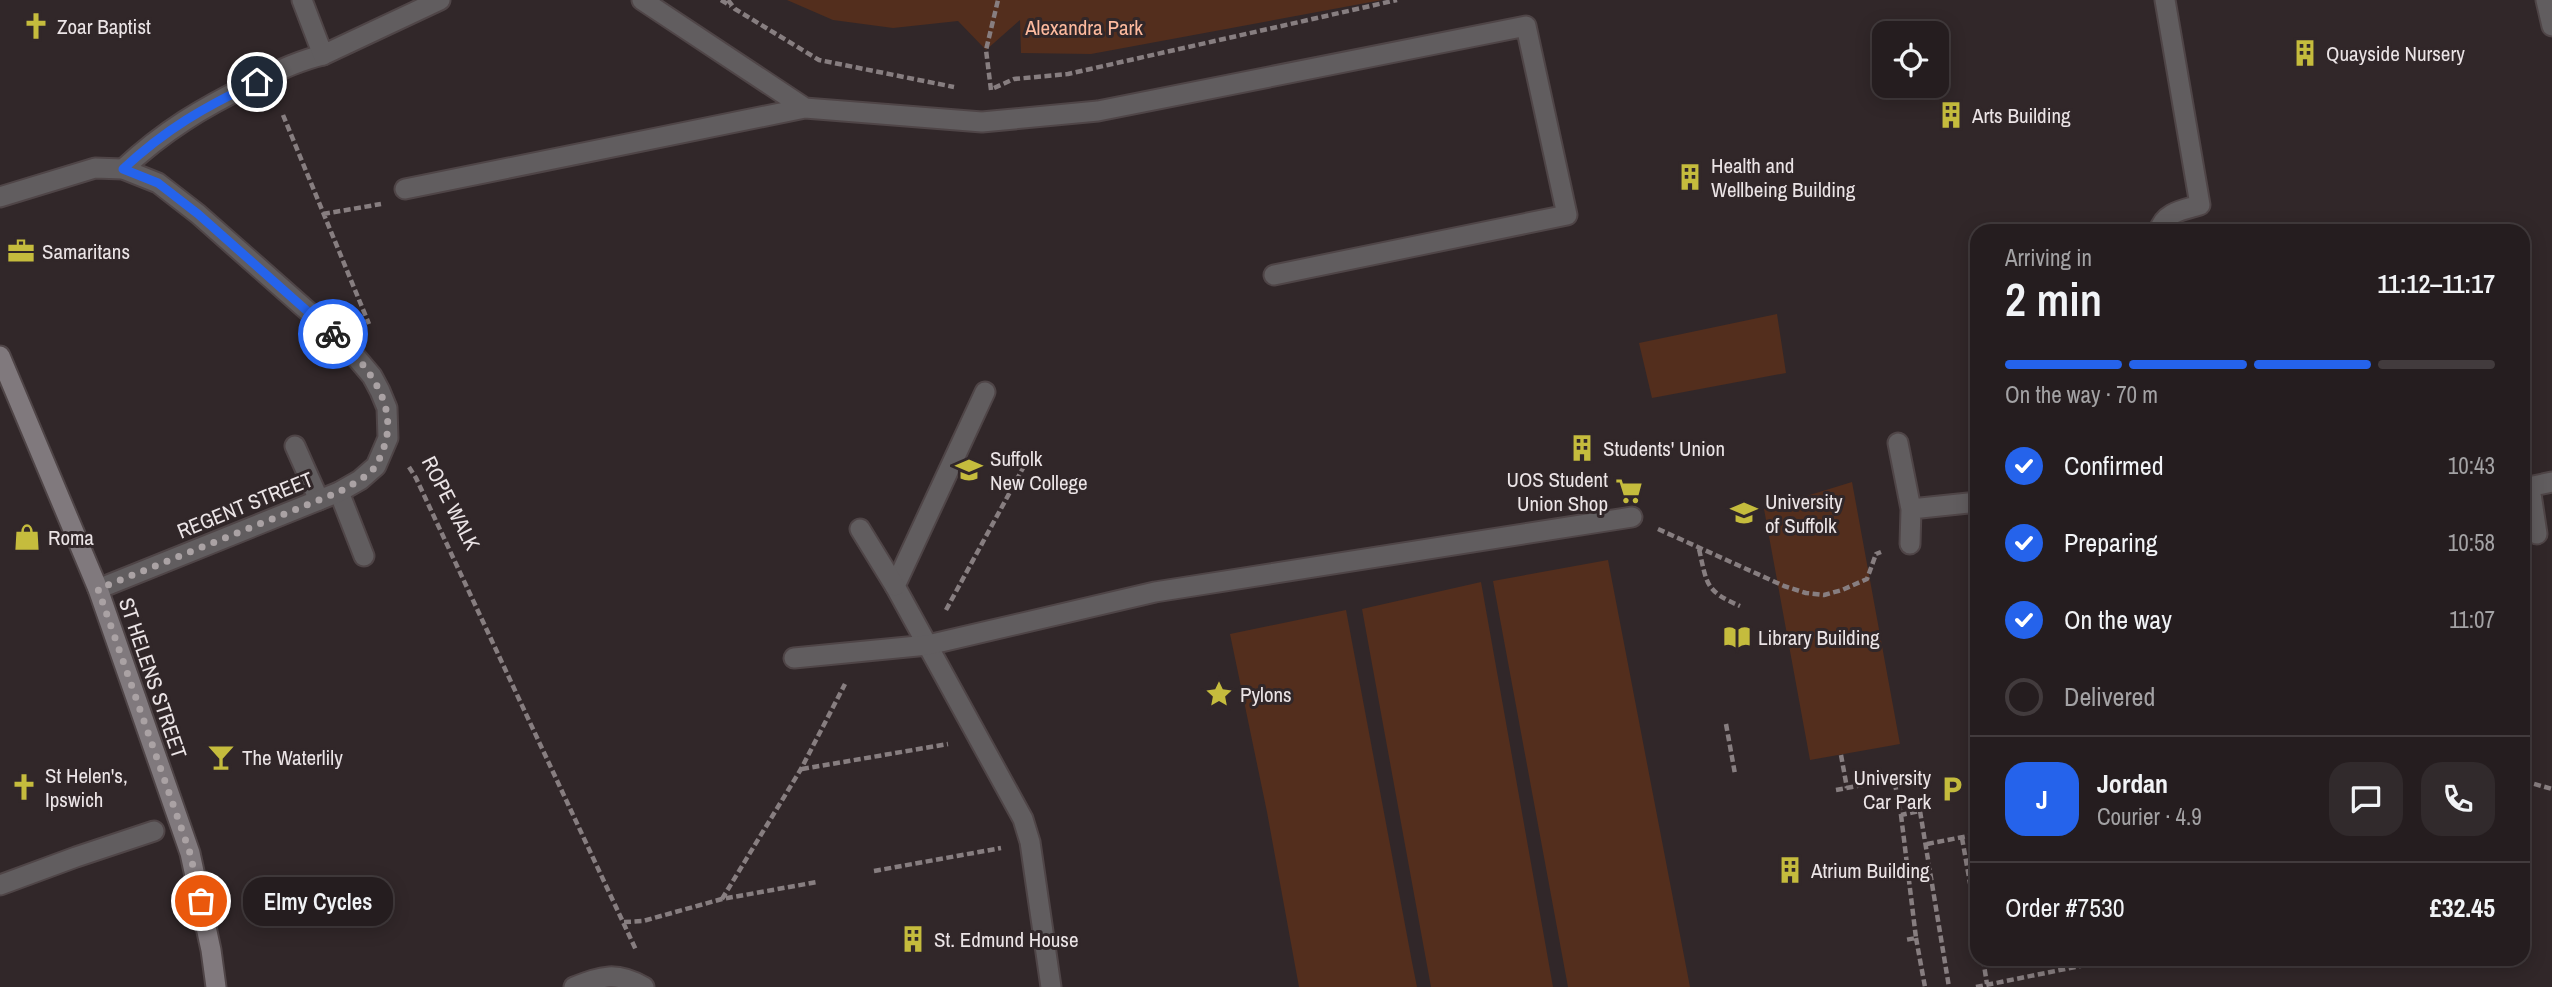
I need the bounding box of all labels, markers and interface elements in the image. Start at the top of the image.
church icon: Zoar Baptist [21,11,51,41]
place label: Zoar Baptist [57,12,151,41]
park label: Alexandra Park [1024,13,1143,42]
map controls [1872,21,1949,98]
button: locate [1872,21,1949,98]
building icon: Quayside Nursery [2290,38,2320,68]
place label: Quayside Nursery [2326,39,2465,68]
pin [227,52,287,112]
icon: home [238,63,276,101]
building icon: Arts Building [1936,100,1966,130]
place label: Arts Building [1971,101,2071,130]
place label: Health and Wellbeing Building [1711,151,1856,204]
building icon: Health and Wellbeing Building [1675,162,1705,192]
office icon: Samaritans [6,236,36,266]
place label: Samaritans [42,237,130,266]
text: Arriving in [2005,242,2092,273]
text: 11:12–11:17 [2377,266,2495,301]
text: 2 min [2005,268,2102,330]
courier [298,299,368,369]
icon: bike [314,315,352,353]
text: On the way · 70 m [2005,379,2158,410]
building icon: Students' Union [1567,433,1597,463]
place label: Students' Union [1603,434,1725,463]
place label: Suffolk New College [990,444,1088,497]
icon: check [2005,447,2043,485]
text: Confirmed [2064,448,2164,483]
text: 10:43 [2448,450,2495,481]
street label: ROPE WALK [415,451,487,555]
school or university icon: Suffolk New College [954,455,984,485]
street label: REGENT STREET [173,464,318,545]
place label: UOS Student Union Shop [1507,465,1608,518]
supermarket icon: UOS Student Union Shop [1614,476,1644,506]
place label: University of Suffolk [1765,487,1843,540]
school or university icon: University of Suffolk [1729,498,1759,528]
shop icon: Roma [12,522,42,552]
place label: Roma [48,523,94,552]
icon: check [2005,524,2043,562]
text: Preparing [2064,525,2158,560]
text: 10:58 [2448,527,2495,558]
street label: ST HELENS STREET [112,594,194,763]
icon: check [2005,601,2043,639]
text: On the way [2064,602,2172,637]
text: 11:07 [2449,604,2495,635]
library icon: Library Building [1722,622,1752,652]
place label: Library Building [1758,623,1880,652]
place icon: Pylons [1204,679,1234,709]
text: Delivered [2064,679,2155,714]
place label: Pylons [1240,680,1292,709]
bar icon: The Waterlily [206,742,236,772]
place label: The Waterlily [242,743,343,772]
place label: St Helen's, Ipswich [45,761,128,814]
button: chat [2329,762,2403,836]
button: phone [2421,762,2495,836]
place label: University Car Park [1853,763,1931,816]
text: Jordan [2097,766,2168,801]
church icon: St Helen's, Ipswich [9,772,39,802]
parking icon: University Car Park [1937,774,1967,804]
text: J [2036,782,2048,817]
text: Courier · 4.9 [2097,801,2202,832]
building icon: Atrium Building [1775,855,1805,885]
place label: Atrium Building [1810,856,1930,885]
pin [171,871,231,931]
callout: Elmy Cycles [243,876,394,926]
icon: bag [182,882,220,920]
text: Elmy Cycles [264,886,372,917]
text: Order #7530 [2005,890,2125,925]
text: £32.45 [2430,890,2495,925]
building icon: St. Edmund House [898,924,928,954]
place label: St. Edmund House [934,925,1079,954]

